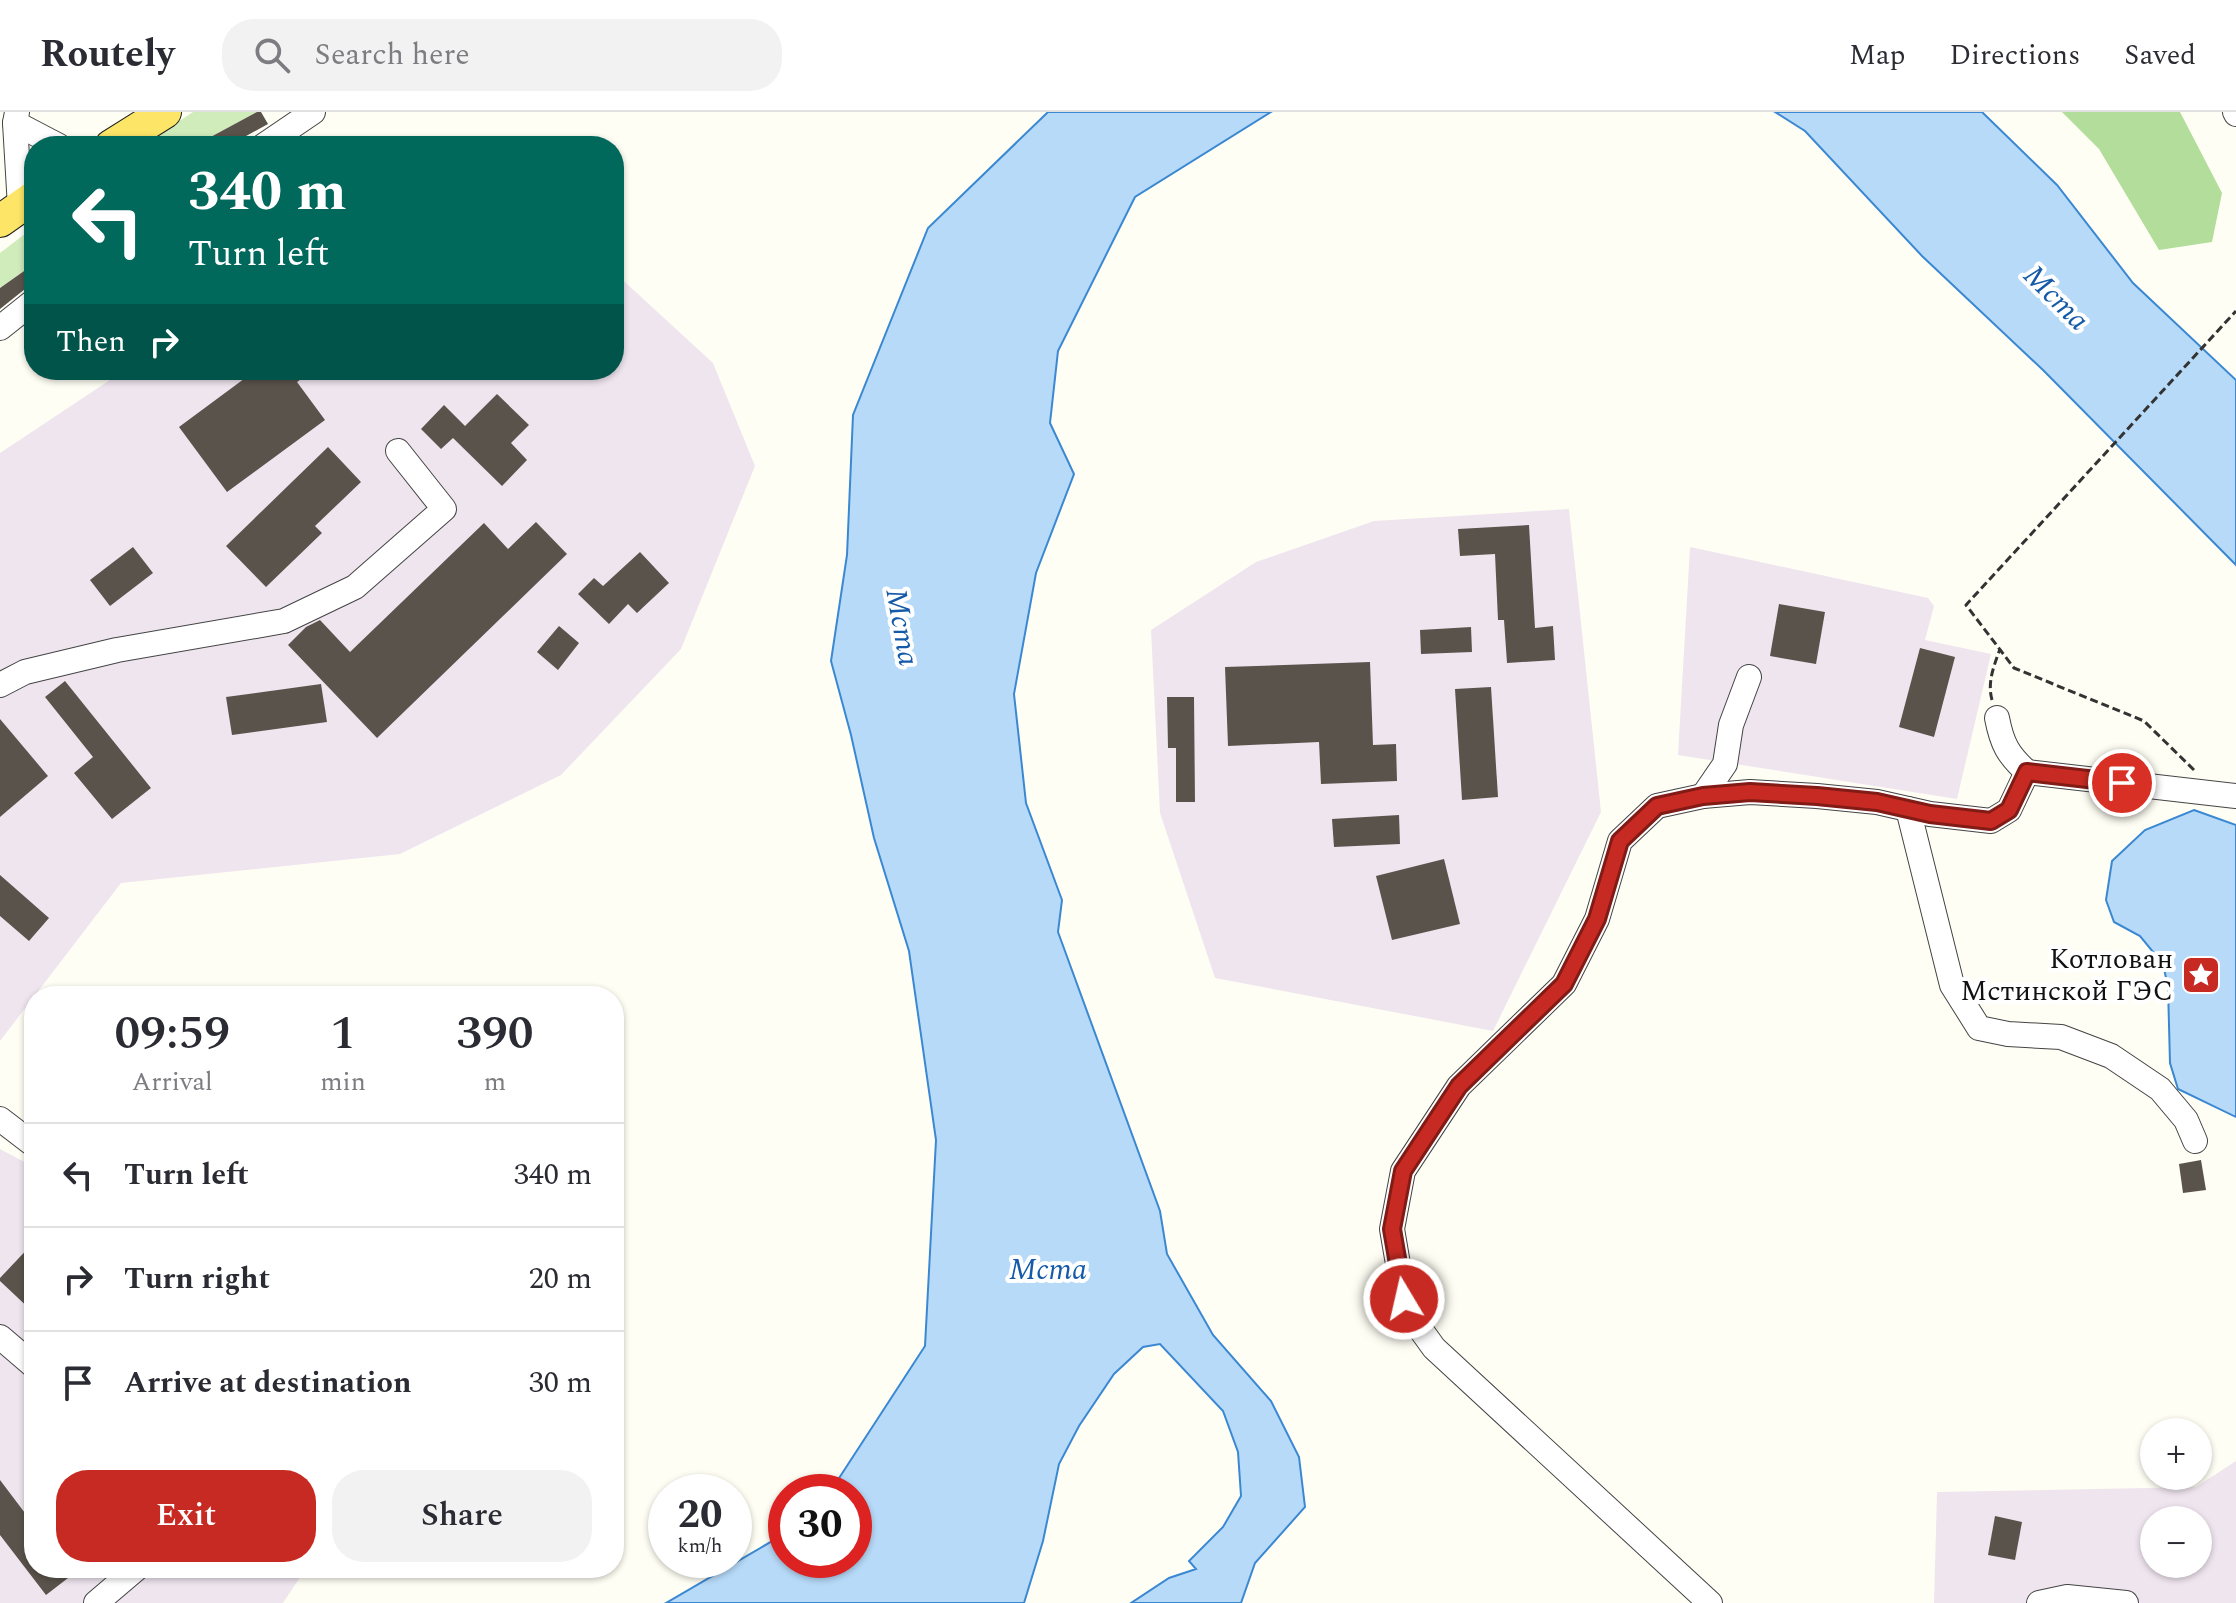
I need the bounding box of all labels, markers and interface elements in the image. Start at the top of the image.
search box [222,19,782,91]
text: Routely [40,26,174,84]
text: Search here [314,32,470,78]
icon: search [250,33,294,77]
text: Map [1849,34,1906,77]
text: Directions [1950,34,2080,77]
text: Saved [2124,34,2196,77]
text: 340 m [188,150,347,235]
icon: left [56,168,160,272]
text: Turn left [188,227,329,282]
water label: Мста [2012,254,2100,342]
text: Then [56,319,126,365]
icon: right [142,320,186,364]
water label: Мста [873,585,931,669]
pin [2088,749,2156,817]
icon: arrive [2100,761,2144,805]
place label: Котлован Мстинской ГЭС [1960,938,2173,1013]
place icon: Котлован Мстинской ГЭС [2180,954,2222,996]
text: 09:59 [114,997,230,1070]
text: 1 [330,997,356,1070]
text: 390 [456,997,534,1070]
text: Arrival [132,1062,213,1102]
text: min [320,1062,366,1102]
text: m [484,1062,506,1102]
text: Turn left [124,1152,249,1198]
text: 340 m [514,1152,592,1198]
icon: left [56,1153,100,1197]
water label: Мста [1009,1247,1087,1293]
text: Turn right [124,1256,270,1302]
text: 20 m [529,1256,592,1302]
icon: right [56,1257,100,1301]
position arrow [1362,1257,1446,1341]
text: Arrive at destination [124,1360,411,1406]
text: 30 m [529,1360,592,1406]
icon: arrive [56,1361,100,1405]
map controls [2140,1418,2212,1578]
button: + [2140,1418,2212,1490]
button: Exit [56,1470,316,1562]
button: Share [332,1470,592,1562]
speed limit sign: 30 [768,1474,872,1578]
text: 20 [678,1485,722,1546]
button: − [2140,1506,2212,1578]
text: km/h [678,1531,723,1561]

